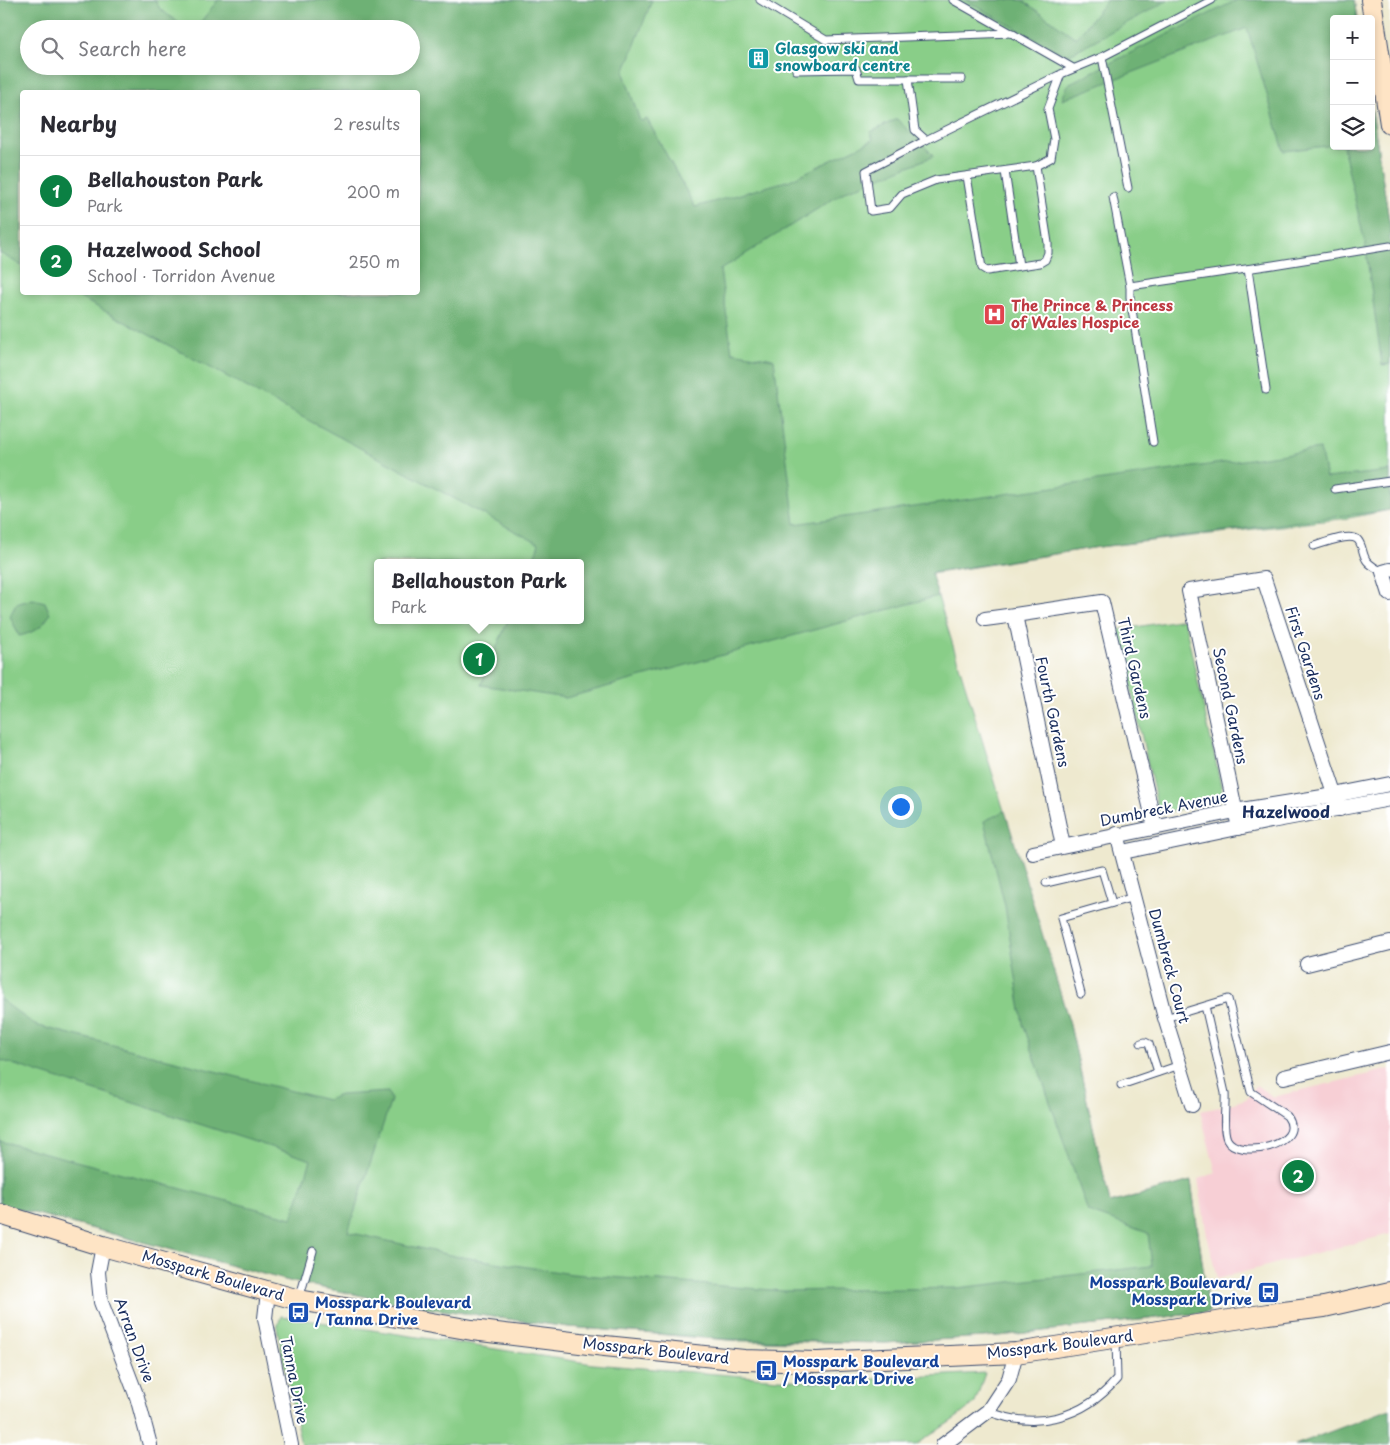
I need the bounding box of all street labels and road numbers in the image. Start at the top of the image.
street label: First Gardens [1280,603,1332,703]
street label: Third Gardens [1113,615,1158,721]
street label: Second Gardens [1208,645,1255,766]
street label: Fourth Gardens [1030,654,1076,769]
street label: Dumbreck Avenue [1098,784,1230,831]
street label: Dumbreck Court [1144,906,1197,1026]
street label: Mosspark Boulevard [140,1243,287,1306]
street label: Arran Drive [109,1294,161,1385]
street label: Mosspark Boulevard [985,1323,1134,1364]
street label: Mosspark Boulevard [582,1330,731,1369]
street label: Tanna Drive [276,1334,315,1426]

